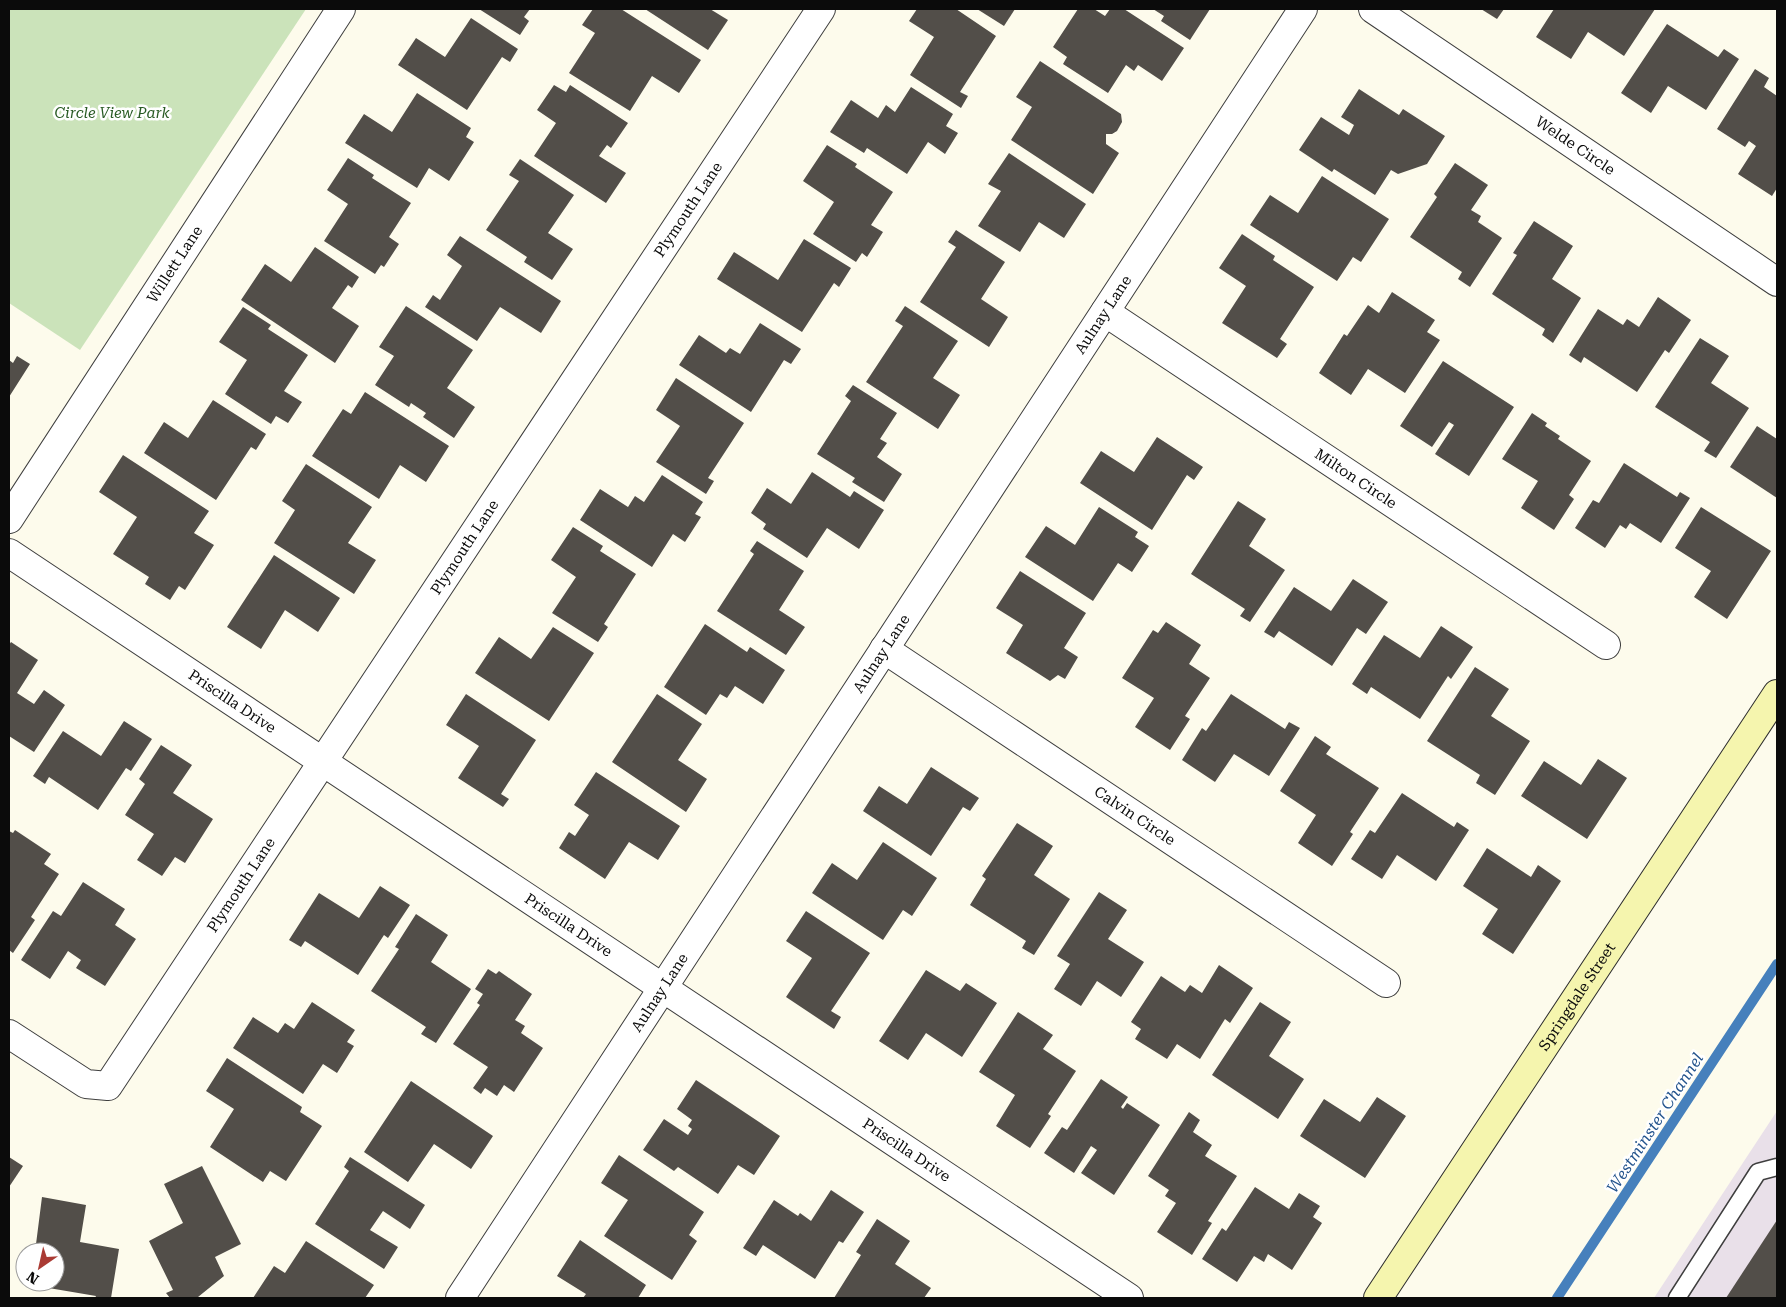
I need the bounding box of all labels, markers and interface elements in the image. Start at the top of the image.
park label: Circle View Park [54,104,170,122]
street label: Welde Circle [1532,112,1618,179]
street label: Plymouth Lane [650,159,726,260]
street label: Willett Lane [143,222,206,306]
street label: Aulnay Lane [1071,272,1135,357]
street label: Milton Circle [1311,445,1400,512]
street label: Plymouth Lane [427,496,503,598]
street label: Aulnay Lane [849,611,914,696]
street label: Priscilla Drive [185,666,279,737]
street label: Calvin Circle [1091,782,1179,849]
street label: Plymouth Lane [203,834,279,936]
street label: Priscilla Drive [521,890,616,961]
street label: Springdale Street [1535,939,1619,1054]
street label: Aulnay Lane [628,950,692,1035]
water label: Westminster Channel [1603,1049,1707,1196]
street label: Priscilla Drive [859,1114,954,1186]
north arrow [15,1242,65,1292]
text: N [24,1268,42,1287]

